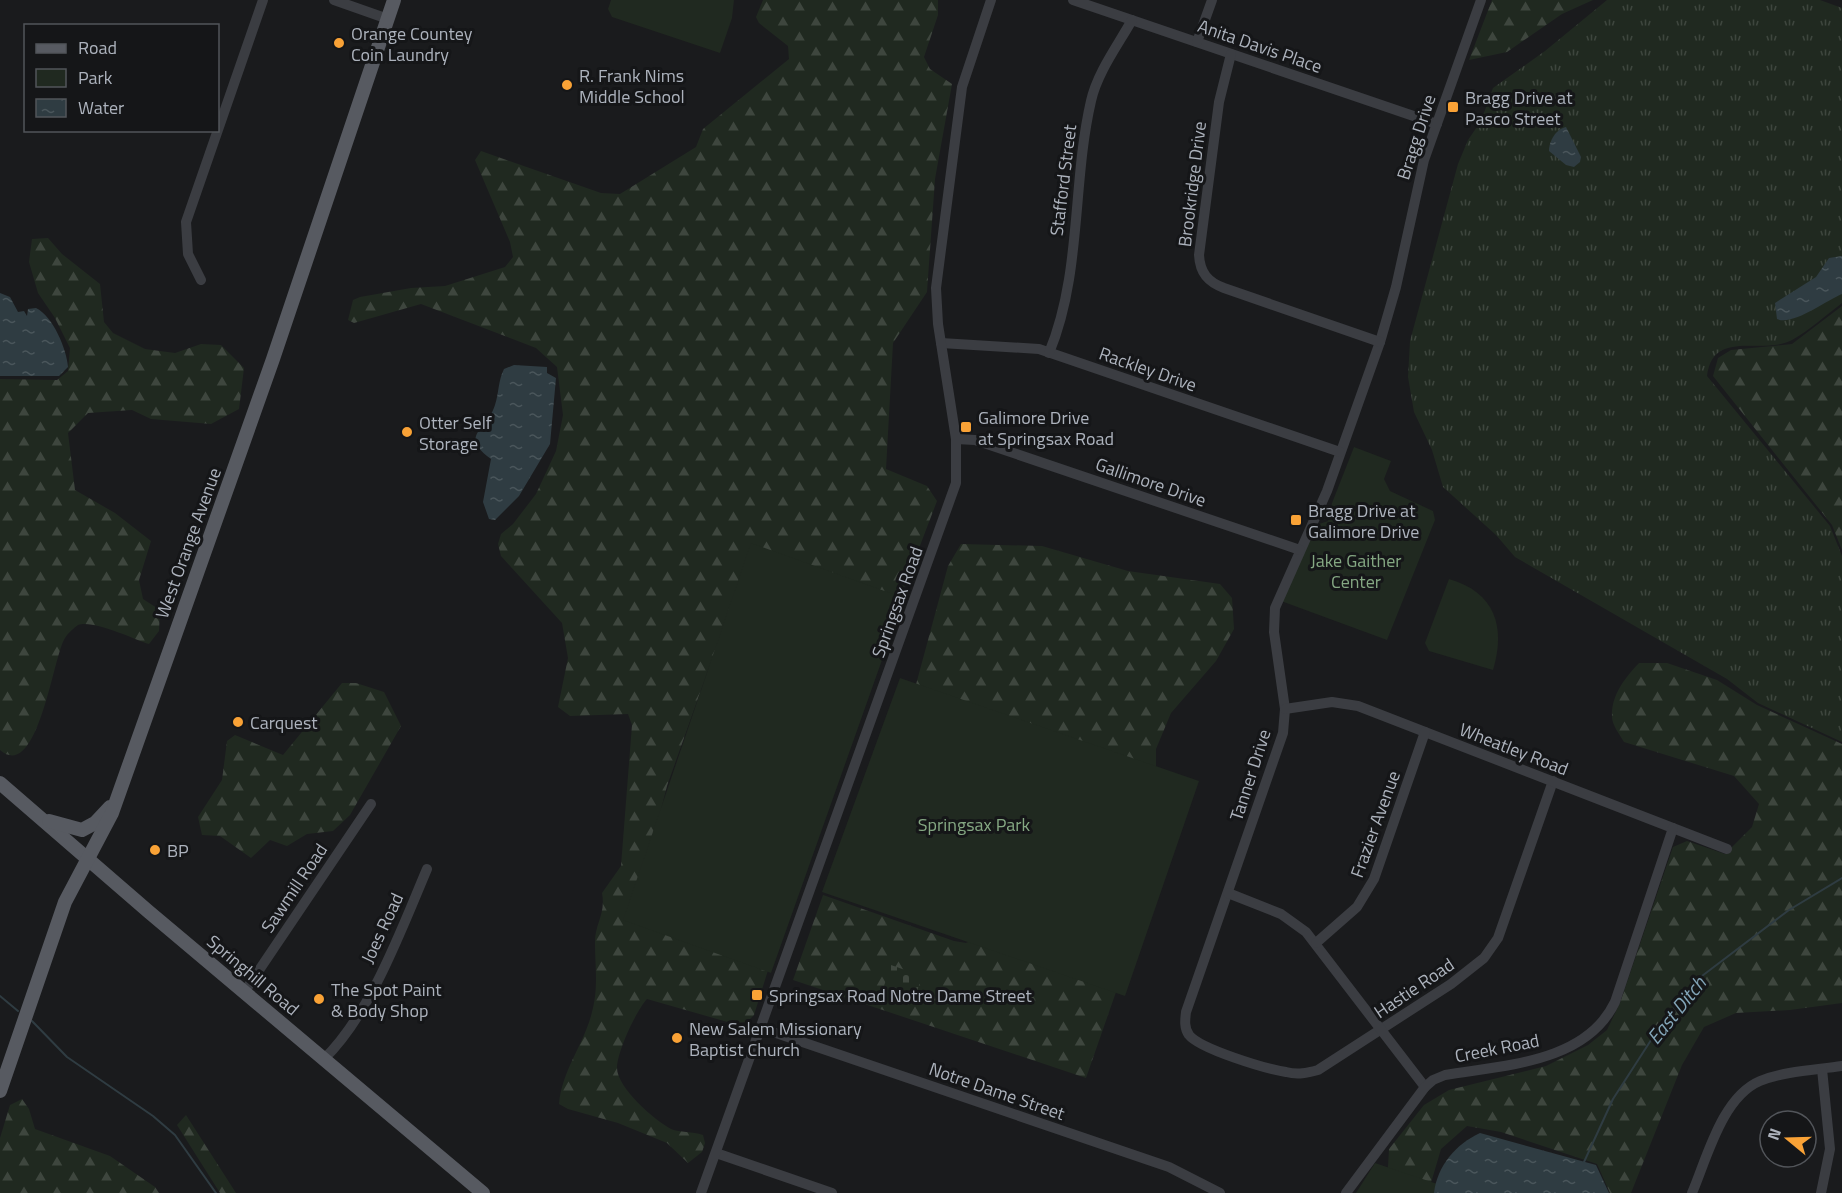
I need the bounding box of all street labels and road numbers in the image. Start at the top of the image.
street label: Anita Davis Place [1194,12,1326,80]
street label: Bragg Drive [1390,91,1442,183]
street label: Brookridge Drive [1171,120,1213,248]
street label: Stafford Street [1043,122,1083,237]
street label: Rackley Drive [1096,340,1200,398]
street label: Gallimore Drive [1092,450,1210,514]
street label: West Orange Avenue [148,464,228,622]
street label: Springsax Road [864,543,930,661]
street label: Wheatley Road [1456,716,1572,782]
street label: Tanner Drive [1223,726,1277,824]
street label: Frazier Avenue [1343,767,1407,881]
street label: Sawmill Road [254,838,334,938]
street label: Joes Road [354,888,410,968]
street label: Springhill Road [201,928,305,1022]
street label: Hastie Road [1368,951,1460,1025]
street label: Creek Road [1452,1027,1542,1069]
street label: Notre Dame Street [925,1055,1069,1127]

